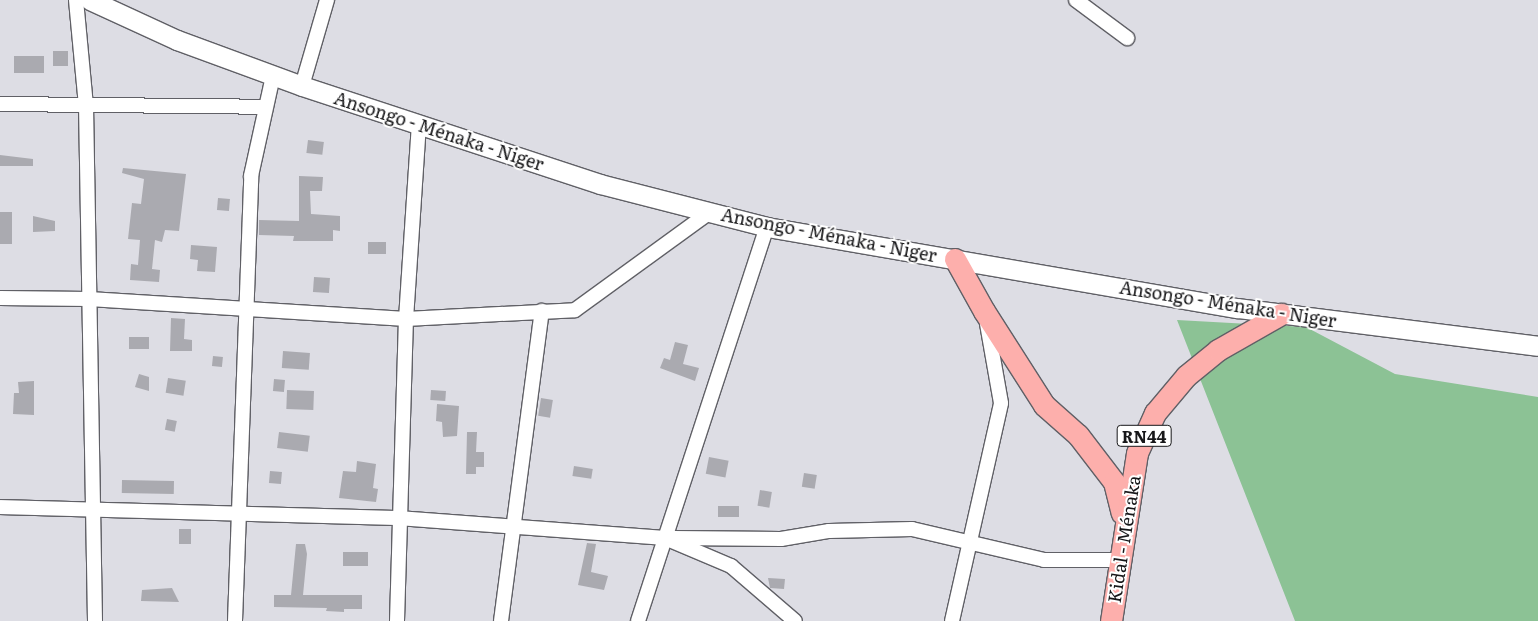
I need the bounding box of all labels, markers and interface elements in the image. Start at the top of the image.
street label: Ansongo - Ménaka - Niger [331,87,547,175]
street label: Ansongo - Ménaka - Niger [719,203,939,267]
street label: Ansongo - Ménaka - Niger [1118,276,1338,332]
road number: RN44 [1116,422,1172,450]
street label: Kidal - Ménaka [1103,474,1145,604]

